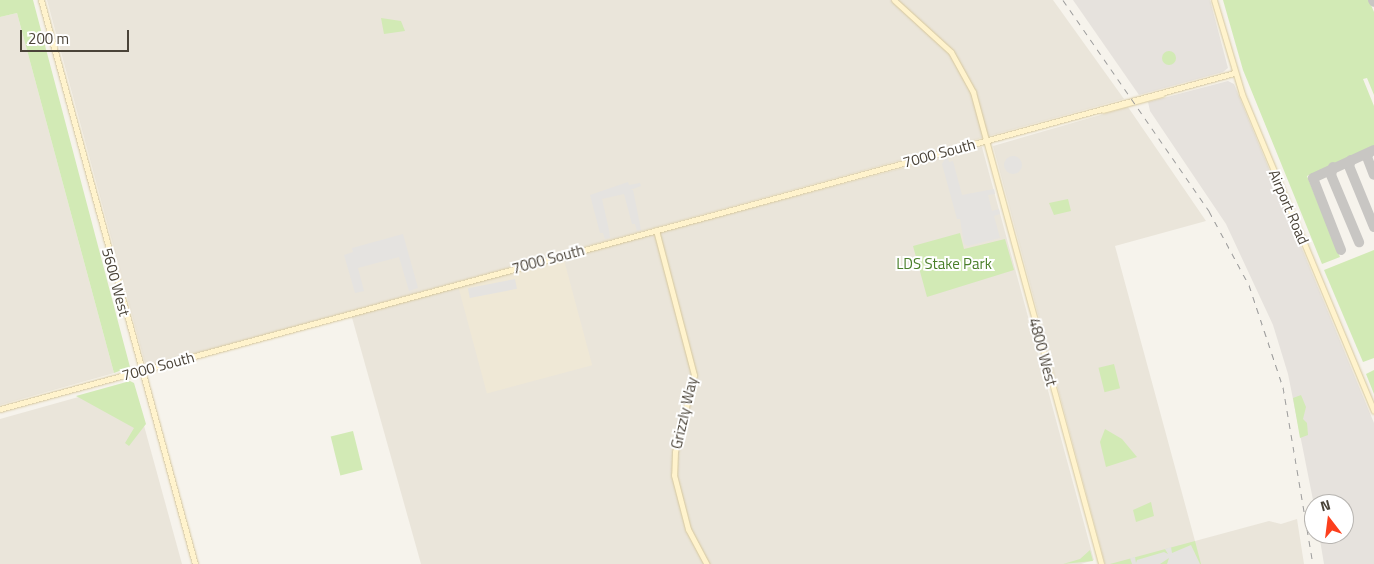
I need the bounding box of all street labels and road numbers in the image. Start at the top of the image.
street label: 7000 South [901,135,977,171]
street label: Airport Road [1265,167,1313,247]
street label: 7000 South [510,241,586,277]
street label: 5600 West [98,246,134,318]
street label: 4800 West [1025,316,1061,388]
street label: 7000 South [120,348,196,384]
street label: Grizzly Way [667,375,701,451]

